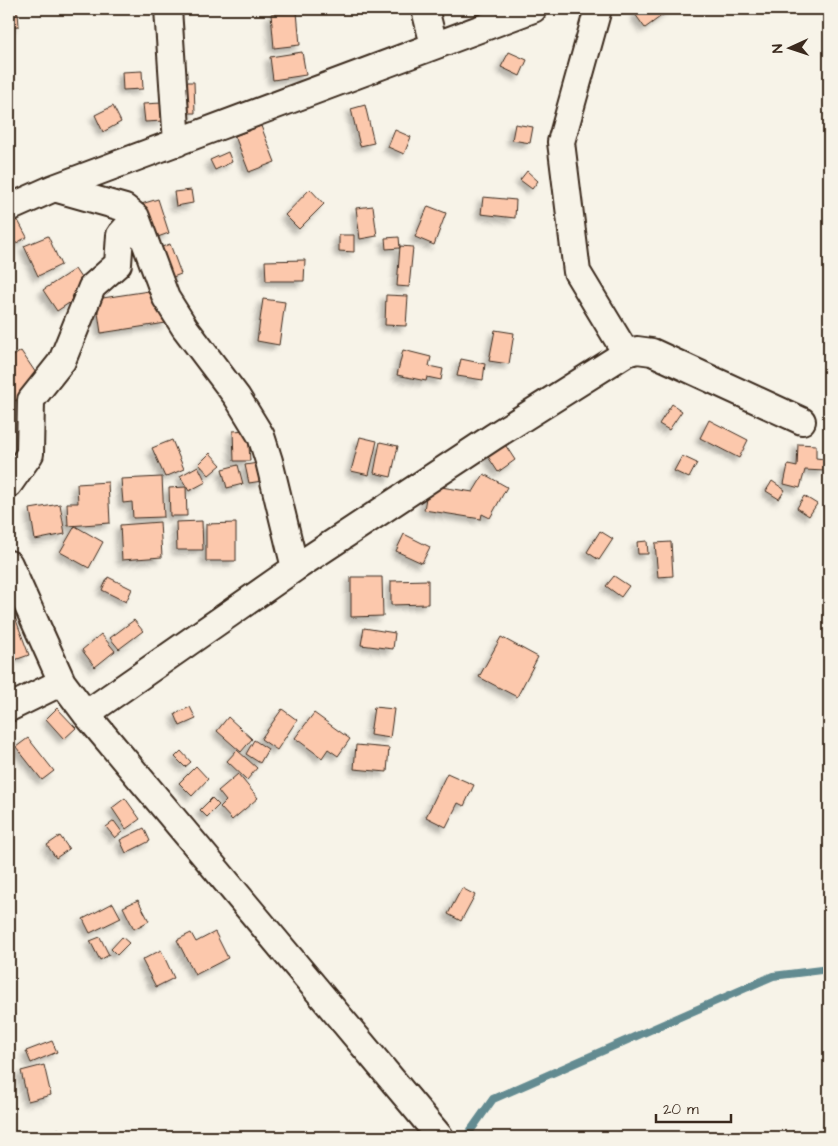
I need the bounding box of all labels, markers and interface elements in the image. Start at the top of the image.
north arrow [766,22,816,72]
text: N [768,44,788,54]
scale bar [656,1091,730,1123]
text: 20 m [663,1099,699,1120]

